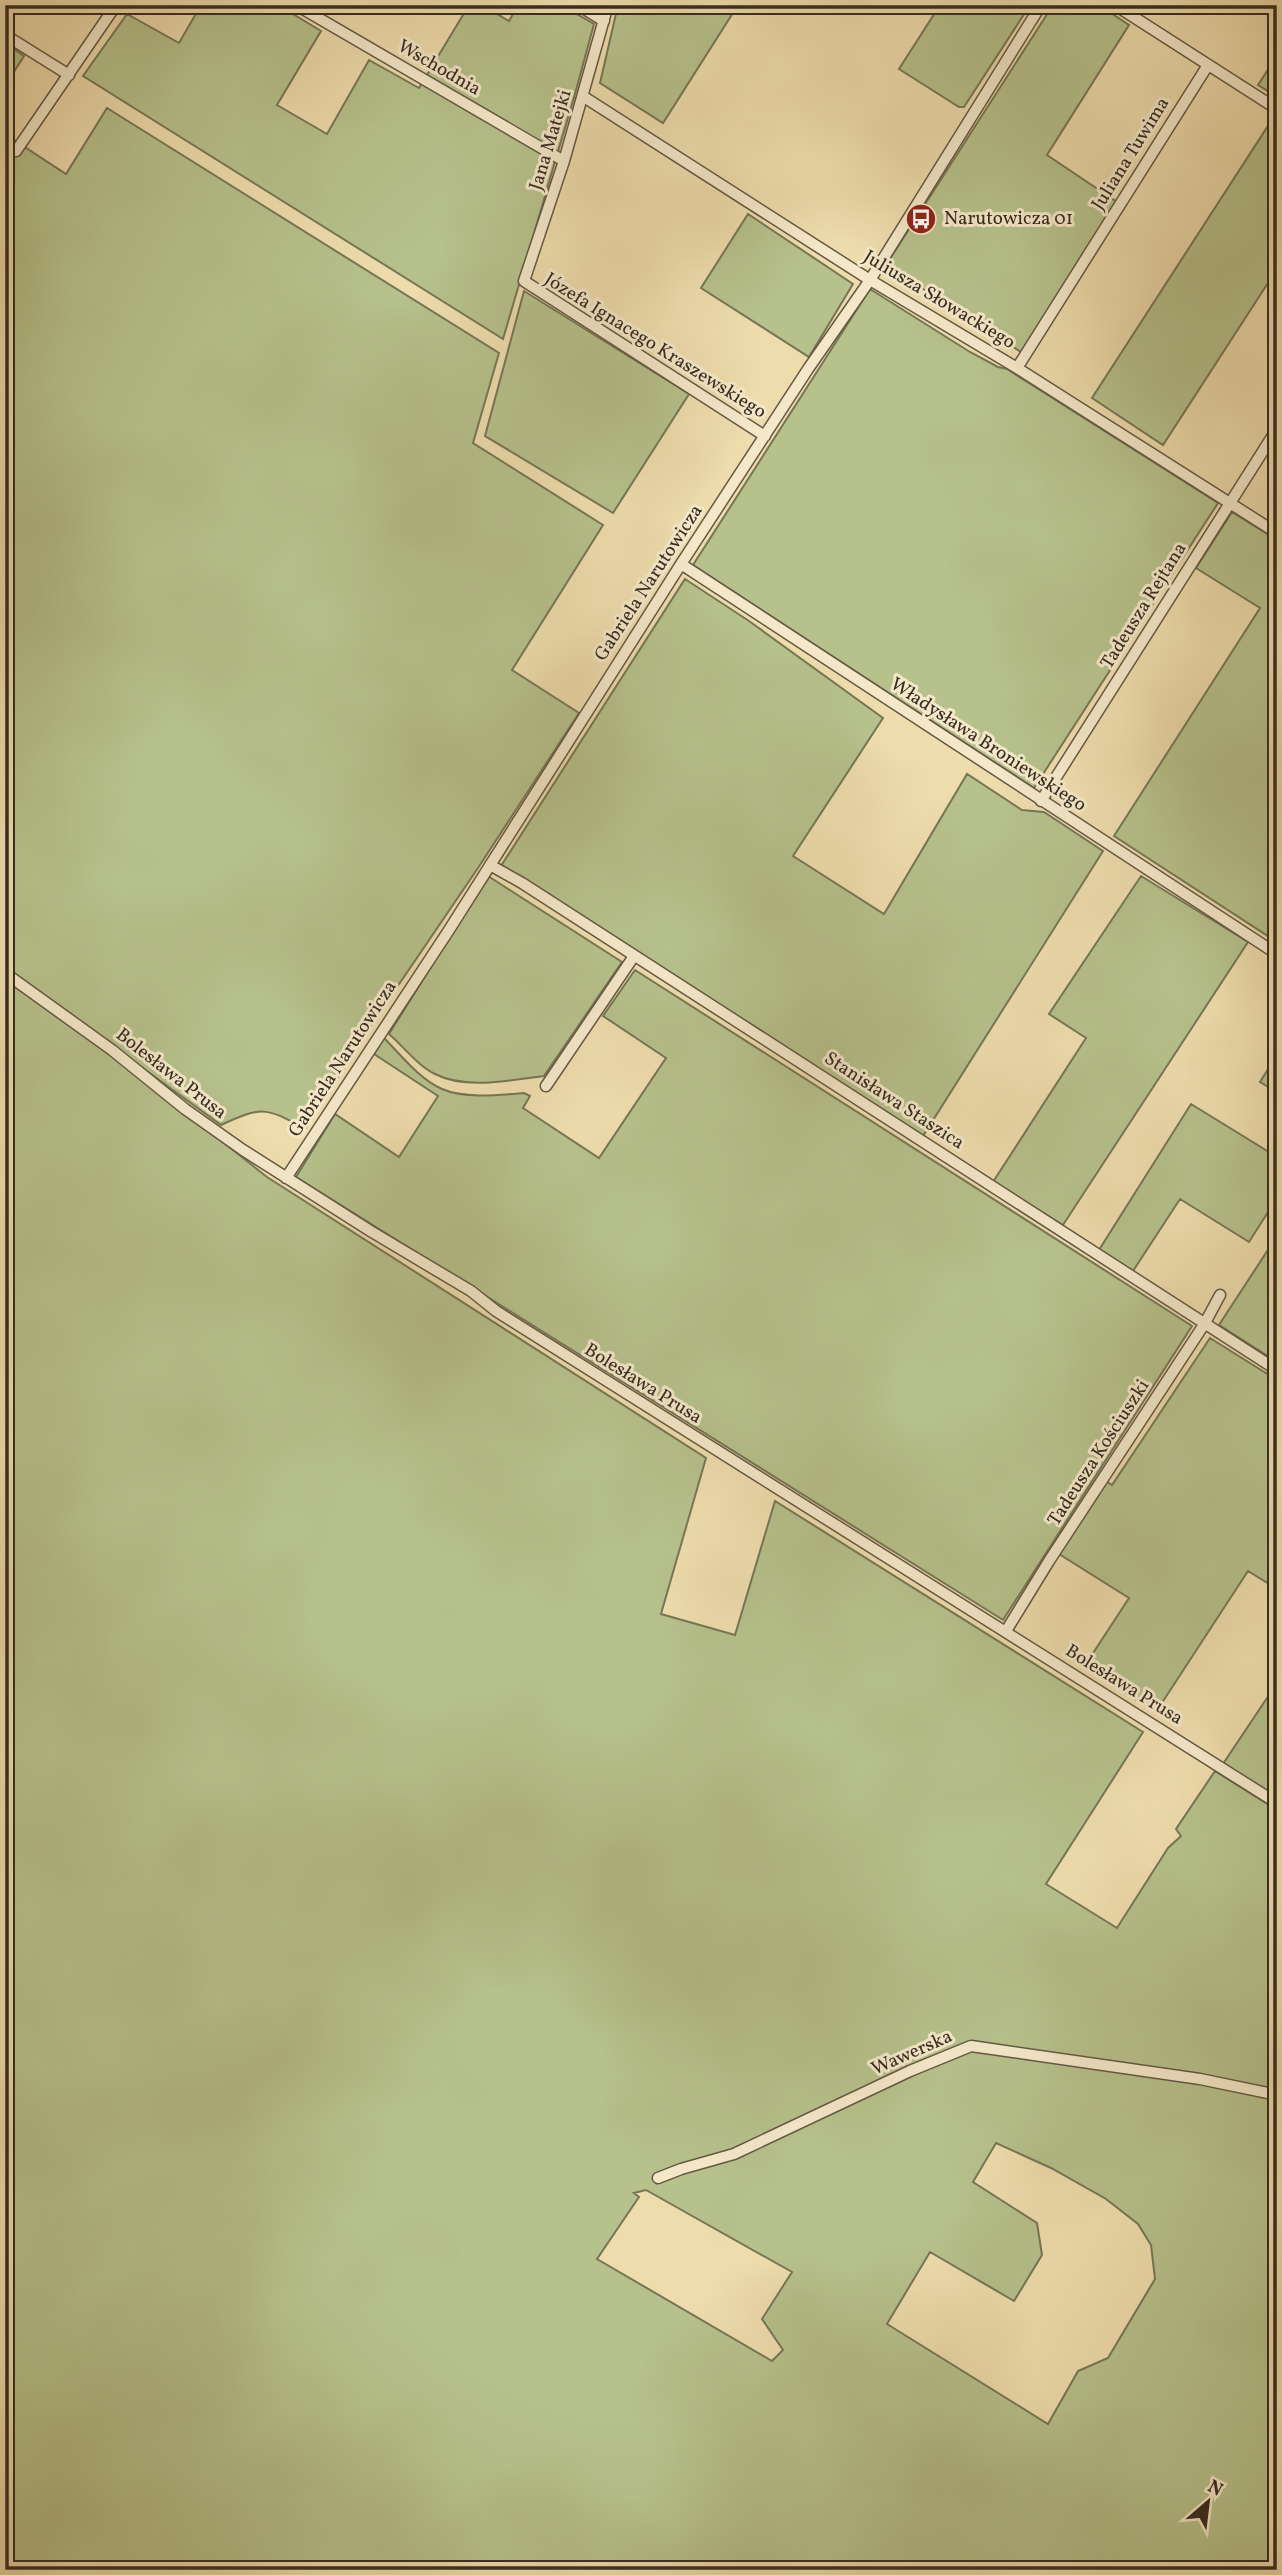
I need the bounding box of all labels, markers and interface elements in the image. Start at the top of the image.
street label: Wschodnia [393,34,485,102]
street label: Jana Matejki [523,86,579,194]
street label: Juliana Tuwima [1086,92,1176,216]
bus stop icon: Narutowicza 01 [904,202,938,236]
place label: Narutowicza 01 [944,206,1073,232]
street label: Juliusza Słowackiego [858,244,1020,356]
street label: Józefa Ignacego Kraszewskiego [539,267,771,425]
street label: Gabriela Narutowicza [589,500,709,666]
street label: Tadeusza Rejtana [1095,538,1193,674]
street label: Władysława Broniewskiego [885,672,1091,818]
street label: Gabriela Narutowicza [283,976,403,1142]
street label: Bolesława Prusa [110,1022,232,1126]
street label: Stanisława Staszica [819,1046,969,1156]
street label: Bolesława Prusa [579,1337,707,1431]
street label: Tadeusza Kościuszki [1042,1374,1156,1531]
street label: Bolesława Prusa [1060,1638,1188,1732]
street label: Wawerska [867,2024,957,2082]
north arrow [1174,2466,1244,2536]
text: N [1203,2474,1227,2504]

